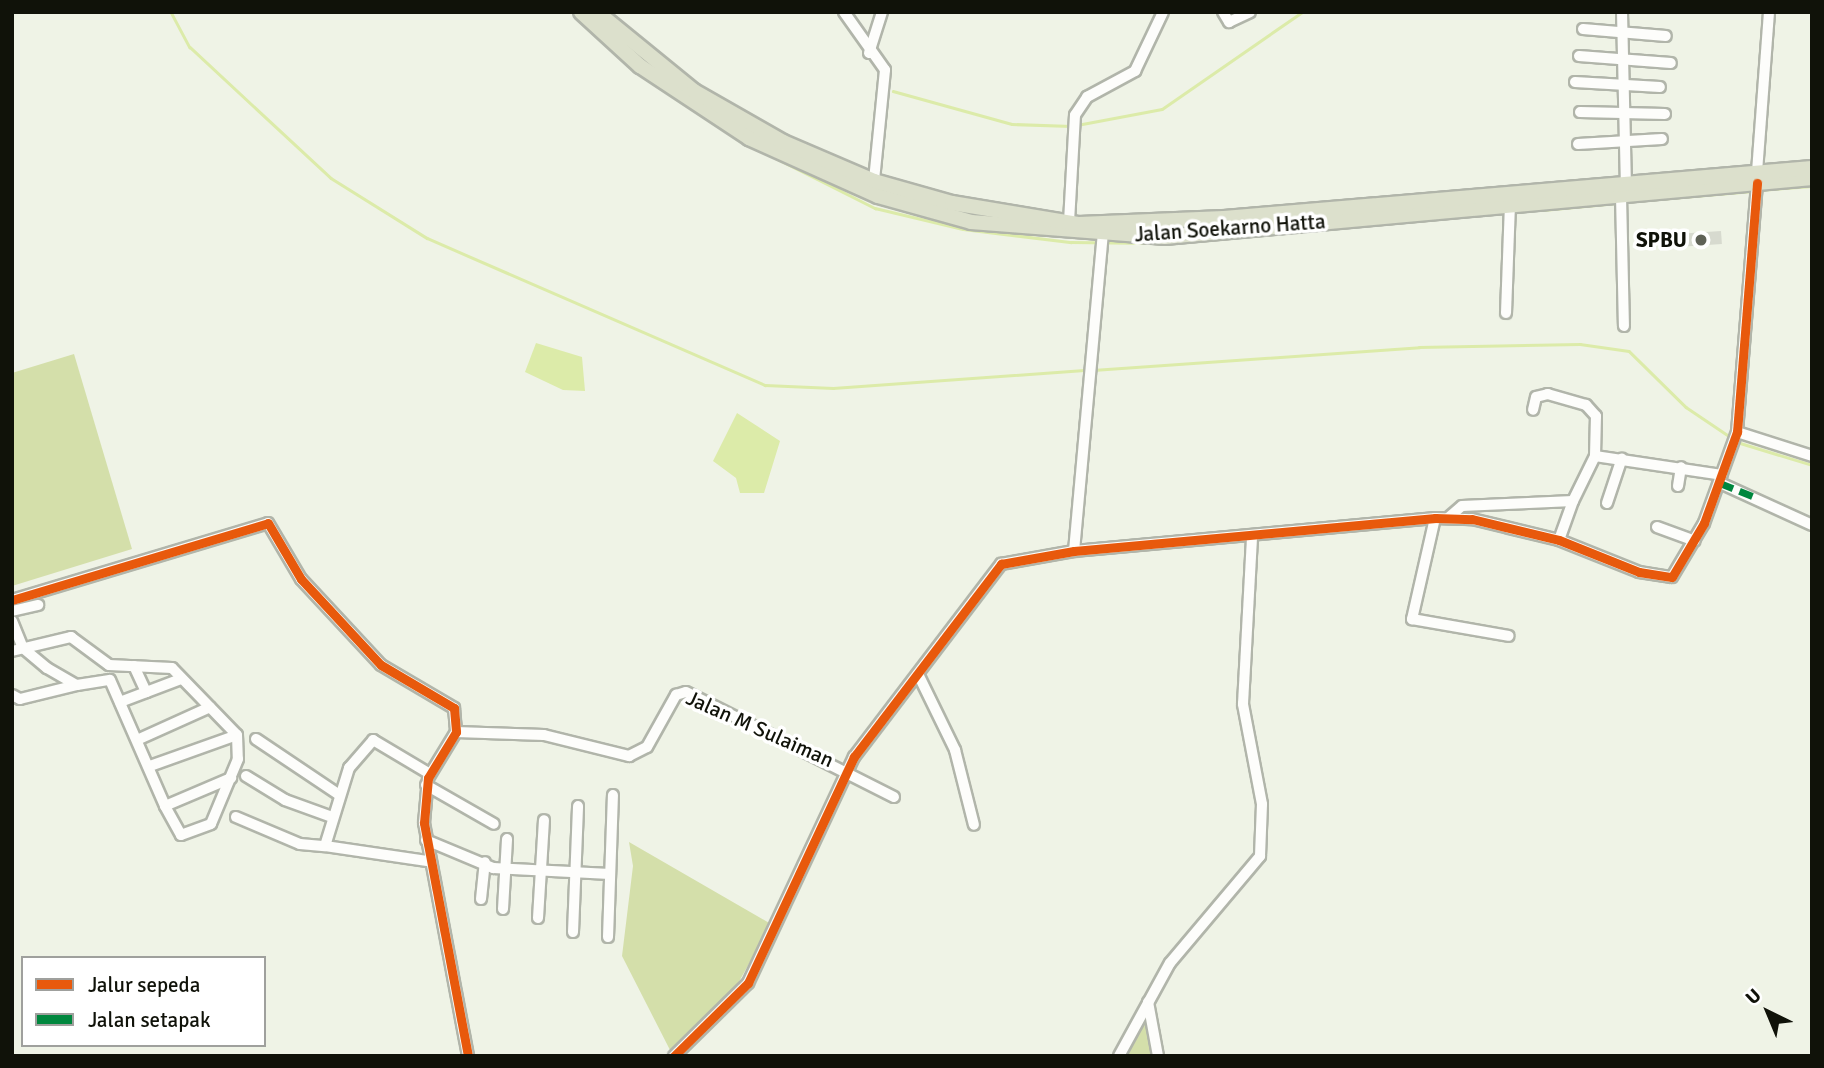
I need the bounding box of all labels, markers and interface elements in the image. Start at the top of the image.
street label: Jalan Soekarno Hatta [1134,209,1326,247]
place label: SPBU [1636,227,1687,253]
marker: SPBU [1693,232,1709,248]
street label: Jalan M Sulaiman [682,685,838,773]
legend [21,956,266,1047]
text: Jalur sepeda [88,972,200,998]
north arrow [1733,977,1803,1047]
text: U [1741,984,1767,1010]
text: Jalan setapak [88,1007,210,1033]

